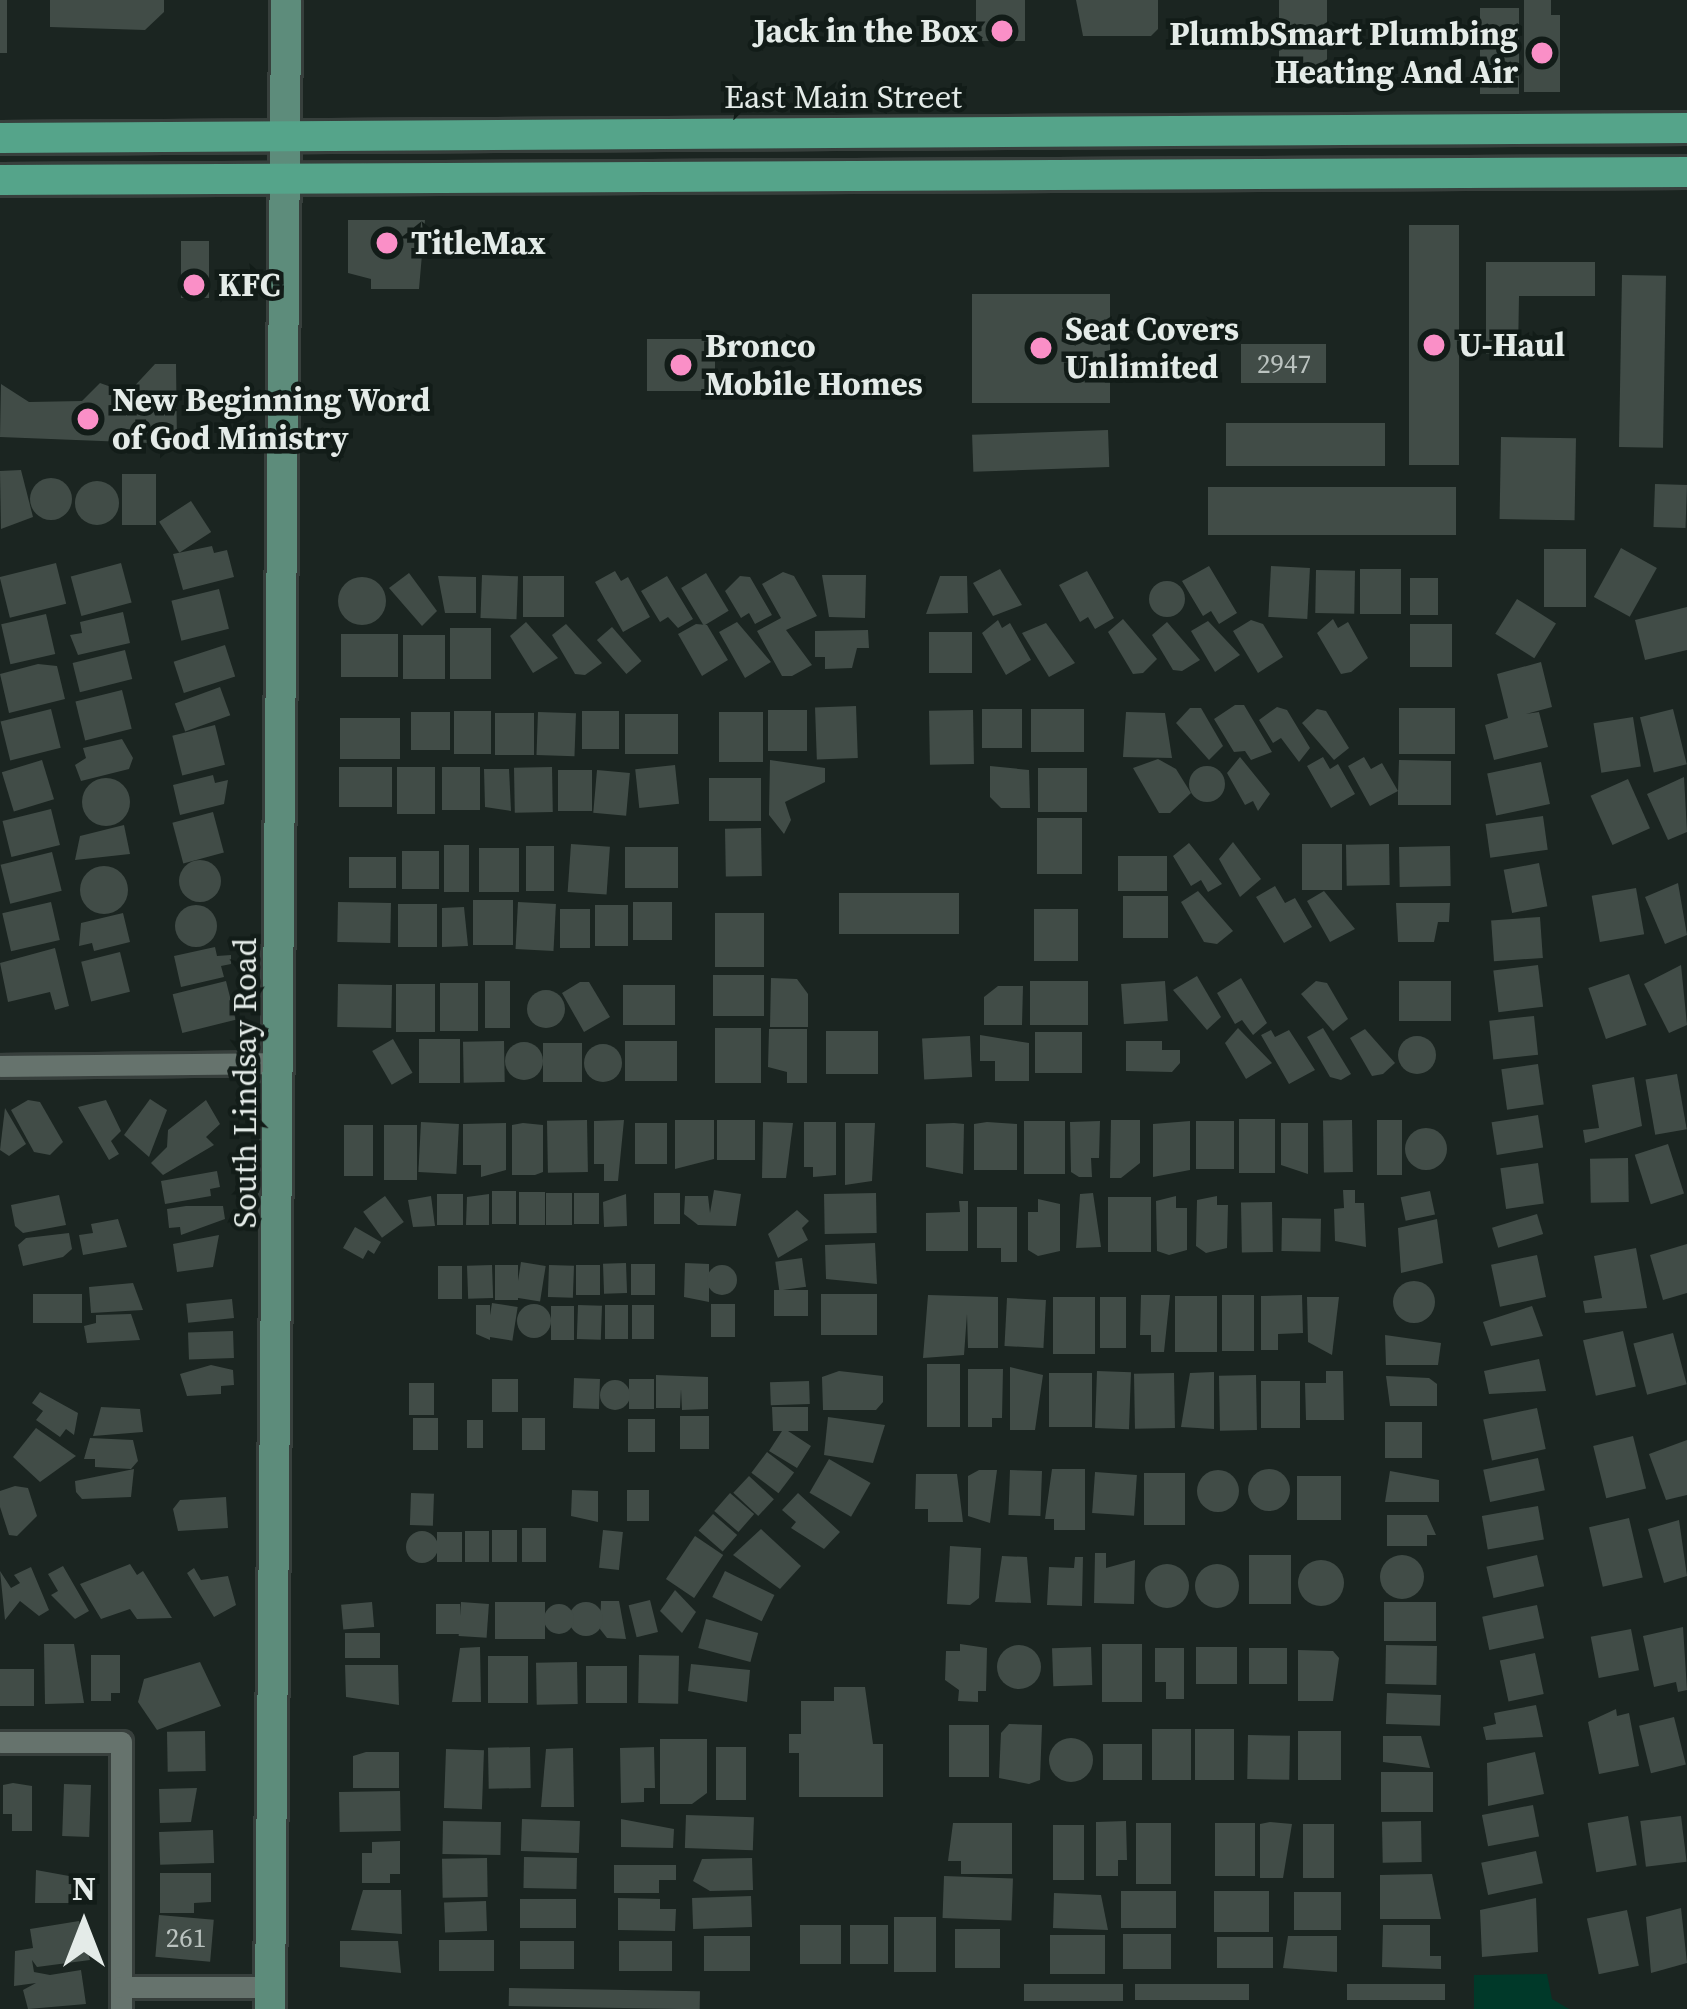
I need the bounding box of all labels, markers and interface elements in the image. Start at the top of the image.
place label: Jack in the Box [754,11,978,51]
place label: PlumbSmart Plumbing Heating And Air [1169,14,1518,92]
marker: Jack in the Box [989,18,1015,44]
marker: PlumbSmart Plumbing Heating And Air [1529,40,1555,66]
street label: East Main Street [724,77,962,117]
place label: TitleMax [411,223,546,263]
marker: TitleMax [374,230,400,256]
place label: KFC [218,265,280,305]
marker: KFC [181,272,207,298]
place label: Seat Covers Unlimited [1065,309,1239,387]
place label: U-Haul [1458,325,1565,365]
place label: Bronco Mobile Homes [705,326,923,404]
marker: U-Haul [1421,332,1447,358]
marker: Seat Covers Unlimited [1028,335,1054,361]
house number: 2947 [1257,348,1311,380]
marker: Bronco Mobile Homes [668,352,694,378]
place label: New Beginning Word of God Ministry [112,380,431,458]
marker: New Beginning Word of God Ministry [75,406,101,432]
street label: South Lindsay Road [225,938,265,1228]
north arrow [24,1865,144,1985]
text: N [72,1866,96,1911]
house number: 261 [166,1922,206,1954]

